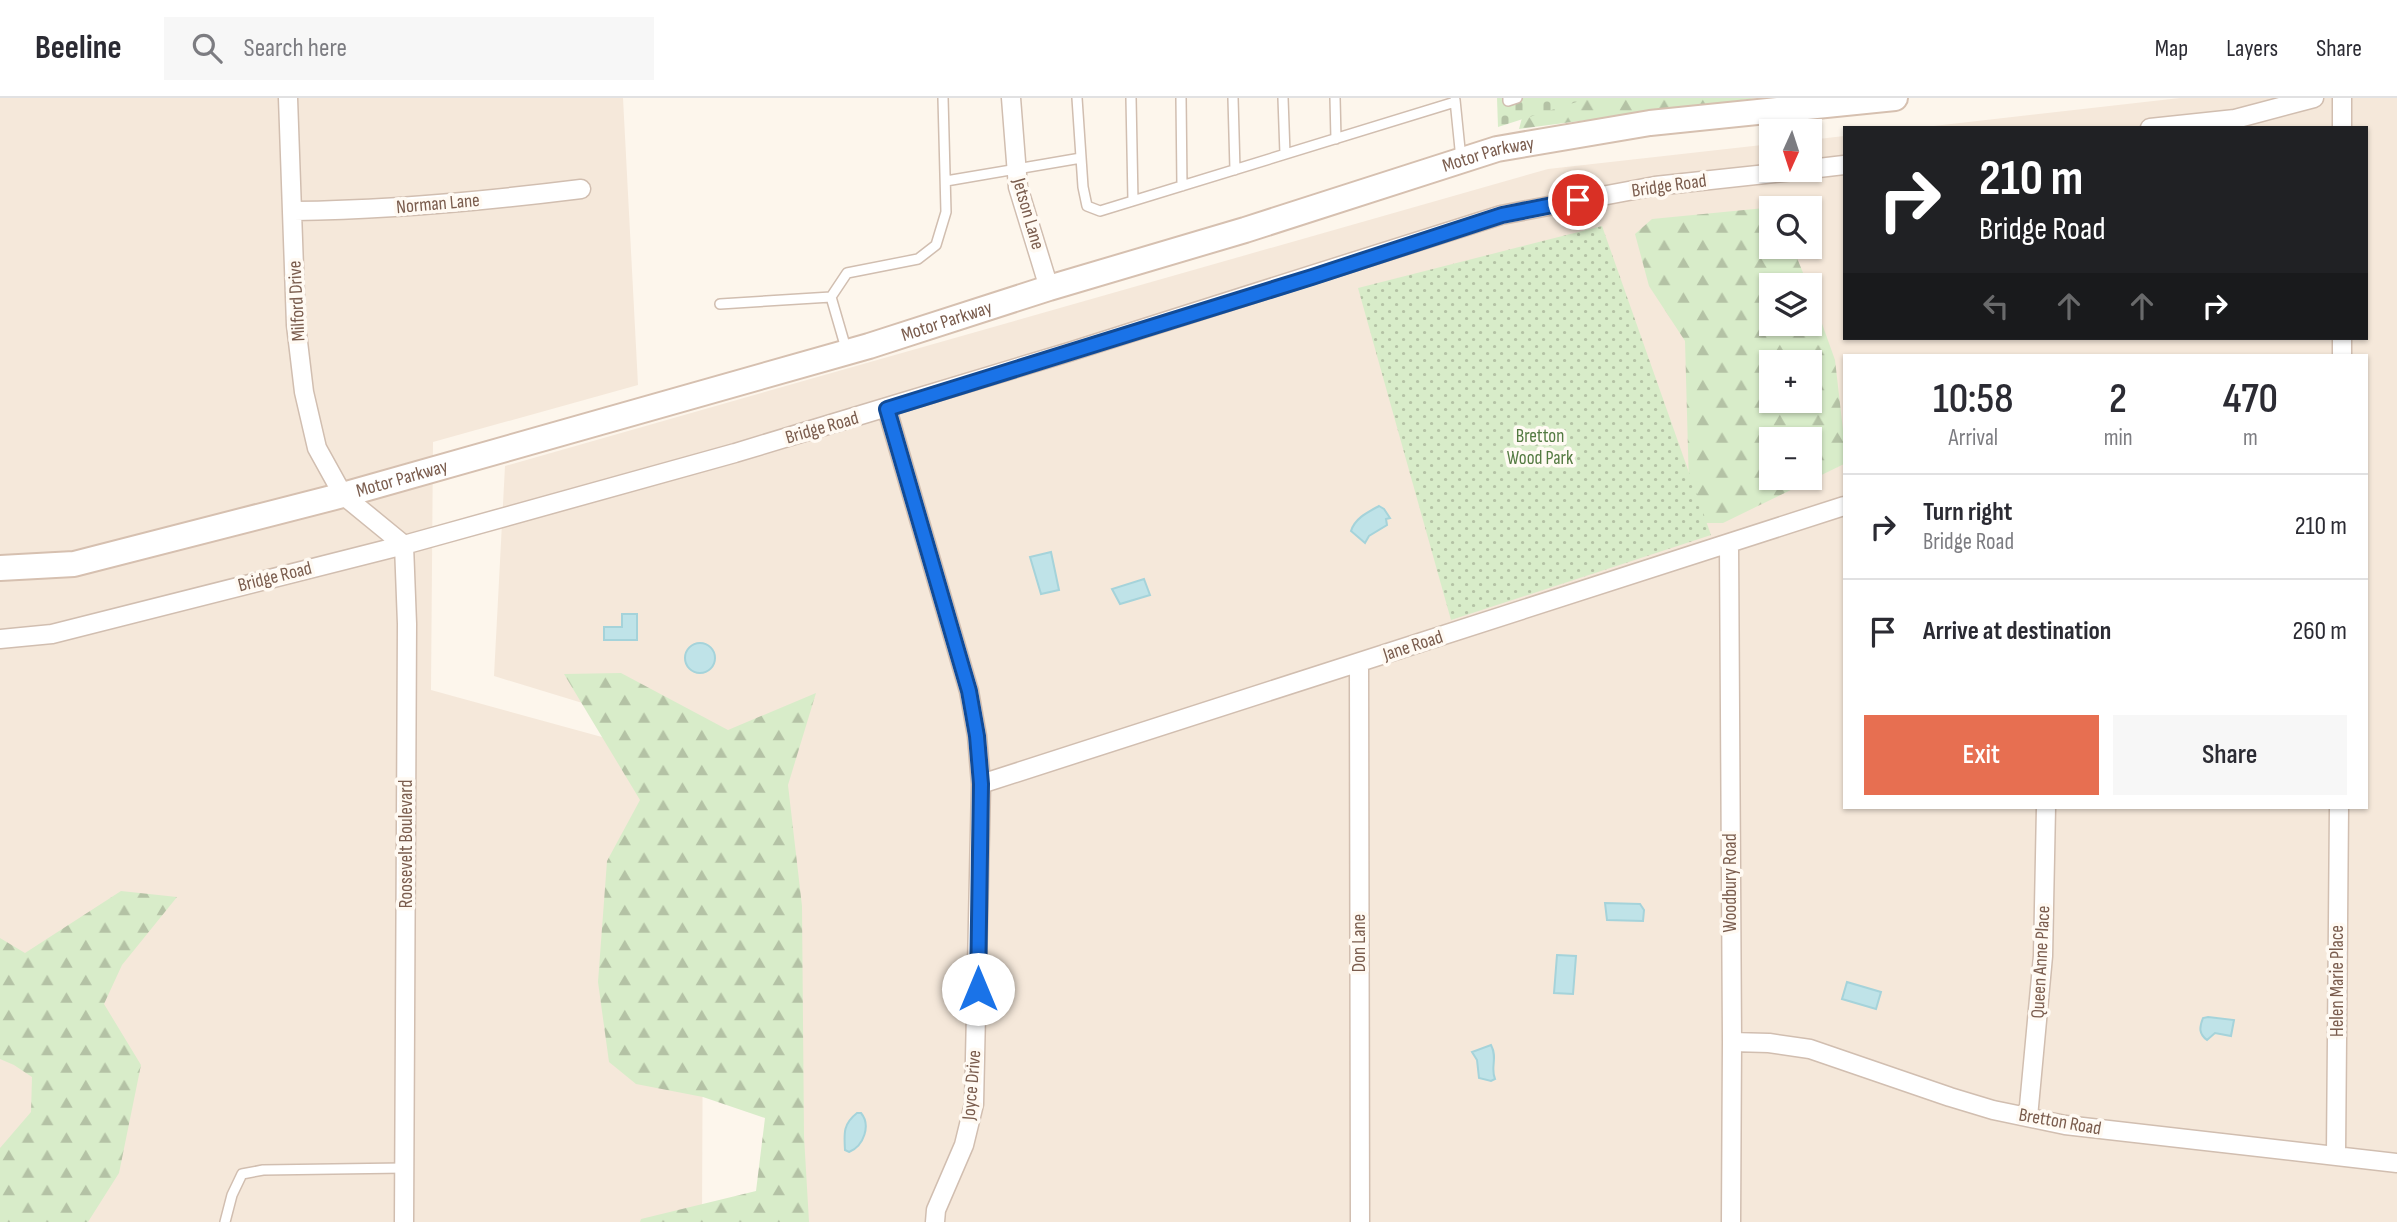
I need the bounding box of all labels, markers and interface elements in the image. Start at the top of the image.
search box [164,17,654,80]
text: Beeline [35,28,122,68]
icon: search [188,29,226,67]
text: Search here [244,33,347,64]
text: Map [2155,34,2188,63]
text: Layers [2226,34,2278,63]
text: Share [2316,34,2362,63]
north arrow [1759,119,1822,182]
map controls [1759,119,1822,490]
street label: Motor Parkway [1439,131,1536,177]
text: 210 m [1979,150,2083,209]
icon: right [1864,154,1955,245]
street label: Bridge Road [1630,169,1708,203]
pin [1548,170,1608,230]
street label: Jetson Lane [1007,175,1049,252]
icon: arrive [1559,181,1597,219]
street label: Norman Lane [395,189,481,219]
button: search [1759,196,1822,259]
text: Bridge Road [1979,210,2106,249]
street label: Milford Drive [283,260,311,342]
button: layers [1759,273,1822,336]
icon: left [1977,287,2015,325]
icon: ahead [2050,287,2088,325]
icon: ahead [2123,287,2161,325]
icon: right [2196,287,2234,325]
street label: Motor Parkway [898,295,995,346]
button: + [1759,350,1822,413]
text: 10:58 [1933,374,2014,425]
text: 2 [2109,374,2127,425]
text: 470 [2223,374,2278,425]
street label: Bridge Road [783,407,861,449]
text: Arrival [1949,424,1998,452]
text: min [2104,424,2133,452]
text: m [2243,424,2258,452]
park label: Bretton Wood Park [1507,425,1574,470]
button: − [1759,427,1822,490]
street label: Motor Parkway [353,454,451,502]
text: Turn right [1923,497,2012,528]
icon: right [1864,508,1902,546]
text: 210 m [2295,511,2347,542]
text: Bridge Road [1923,528,2014,556]
street label: Bridge Road [236,557,314,597]
icon: arrive [1864,613,1902,651]
text: Arrive at destination [1923,616,2111,647]
text: 260 m [2292,616,2347,647]
street label: Jane Road [1379,626,1446,667]
button: Exit [1864,715,2099,795]
button: Share [2113,715,2347,795]
street label: Roosevelt Boulevard [395,780,418,908]
street label: Woodbury Road [1719,833,1742,933]
street label: Queen Anne Place [2027,905,2055,1019]
street label: Don Lane [1348,914,1371,972]
street label: Helen Marie Place [2326,925,2349,1037]
position arrow [941,952,1015,1026]
street label: Joyce Drive [957,1049,987,1122]
street label: Bretton Road [2017,1103,2103,1141]

